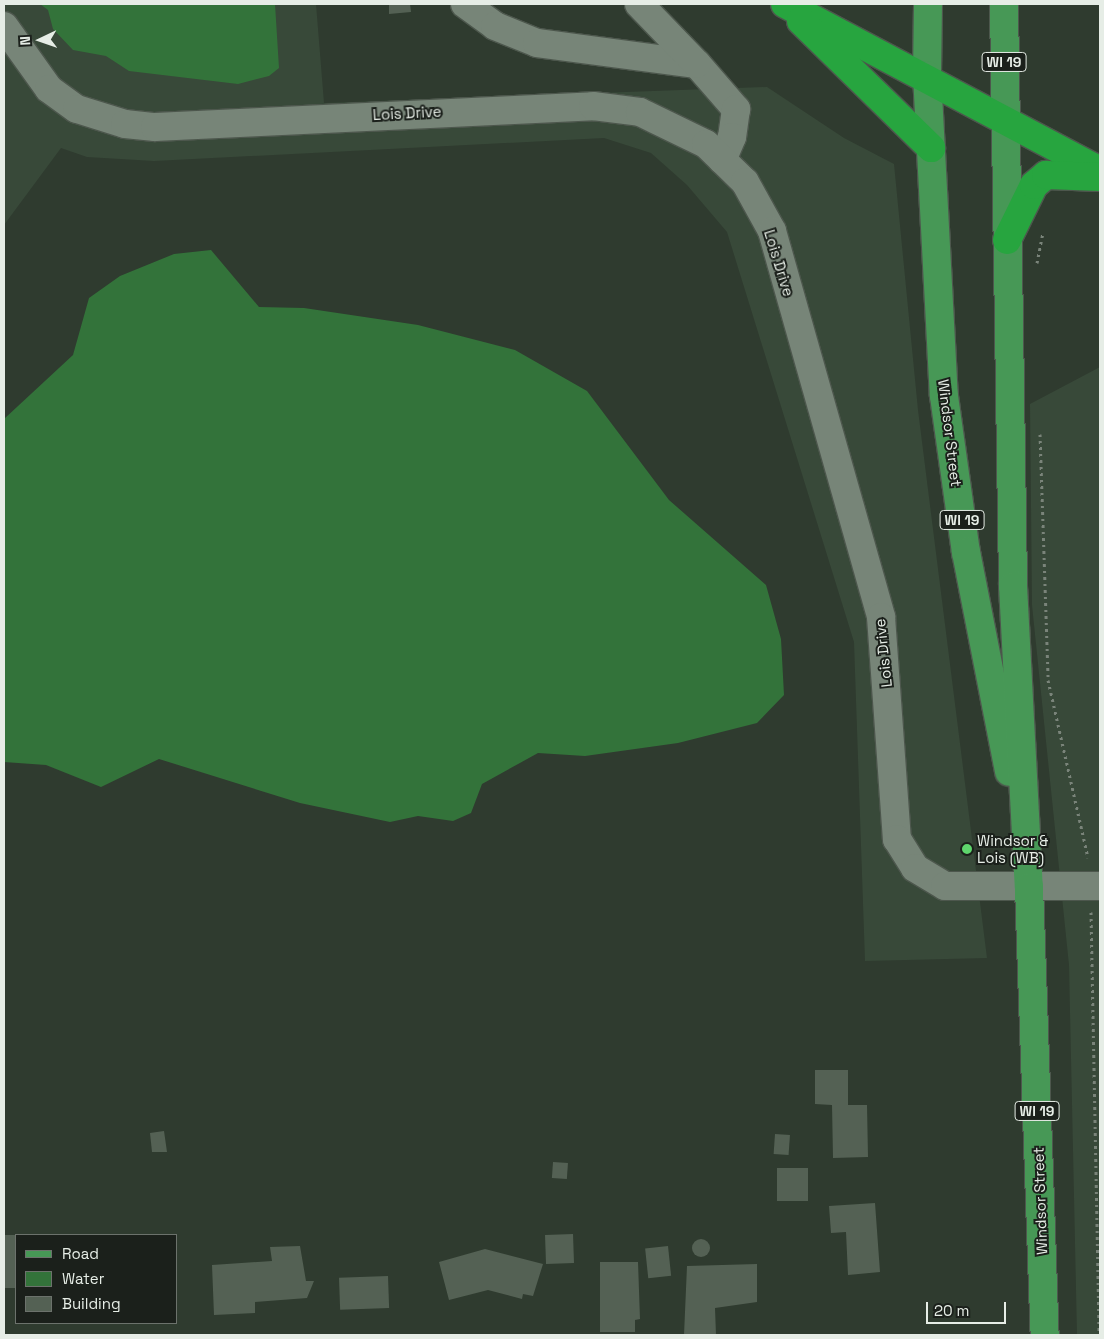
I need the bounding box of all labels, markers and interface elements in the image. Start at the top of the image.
north arrow [15,15,65,65]
text: N [16,36,34,46]
road number: WI 19 [982,51,1026,74]
street label: Lois Drive [372,102,442,124]
street label: Lois Drive [760,227,798,299]
street label: Windsor Street [934,378,966,488]
road number: WI 19 [940,508,984,532]
street label: Lois Drive [870,618,896,688]
place label: Windsor & Lois (WB) [977,831,1048,866]
marker: Windsor & Lois (WB) [961,843,973,855]
road number: WI 19 [1014,1100,1060,1122]
street label: Windsor Street [1029,1147,1051,1255]
legend [15,1234,178,1324]
text: Road [62,1244,99,1263]
text: Water [62,1269,104,1288]
scale bar [929,1292,1009,1324]
text: Building [62,1294,121,1313]
text: 20 m [934,1301,969,1320]

